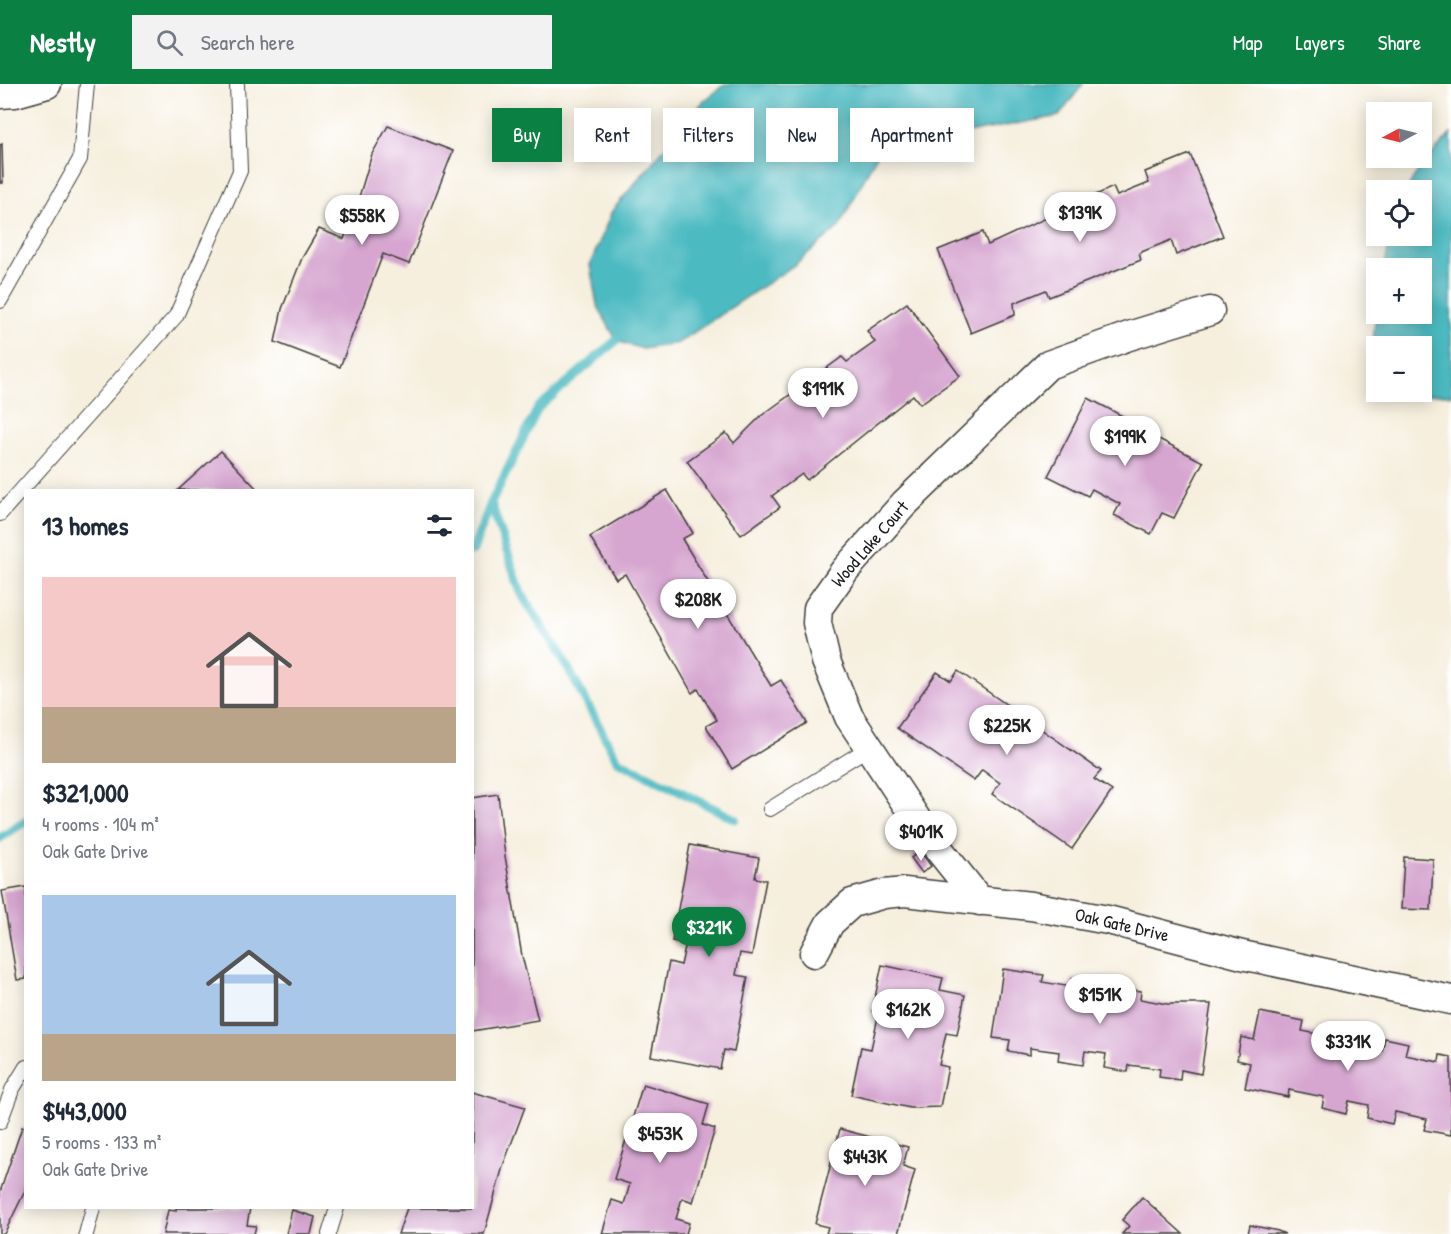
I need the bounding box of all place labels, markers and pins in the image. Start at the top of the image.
pin: $139K [1038,192,1122,243]
pin: $558K [320,195,404,246]
pin: $191K [781,368,865,419]
pin: $199K [1083,416,1167,467]
pin: $208K [656,579,740,630]
pin: $225K [965,705,1049,756]
pin: $401K [879,811,963,862]
pin: $321K [667,907,751,958]
pin: $151K [1058,974,1142,1025]
pin: $162K [866,989,950,1040]
pin: $331K [1306,1021,1390,1072]
pin: $453K [618,1113,702,1164]
pin: $443K [823,1136,907,1187]

